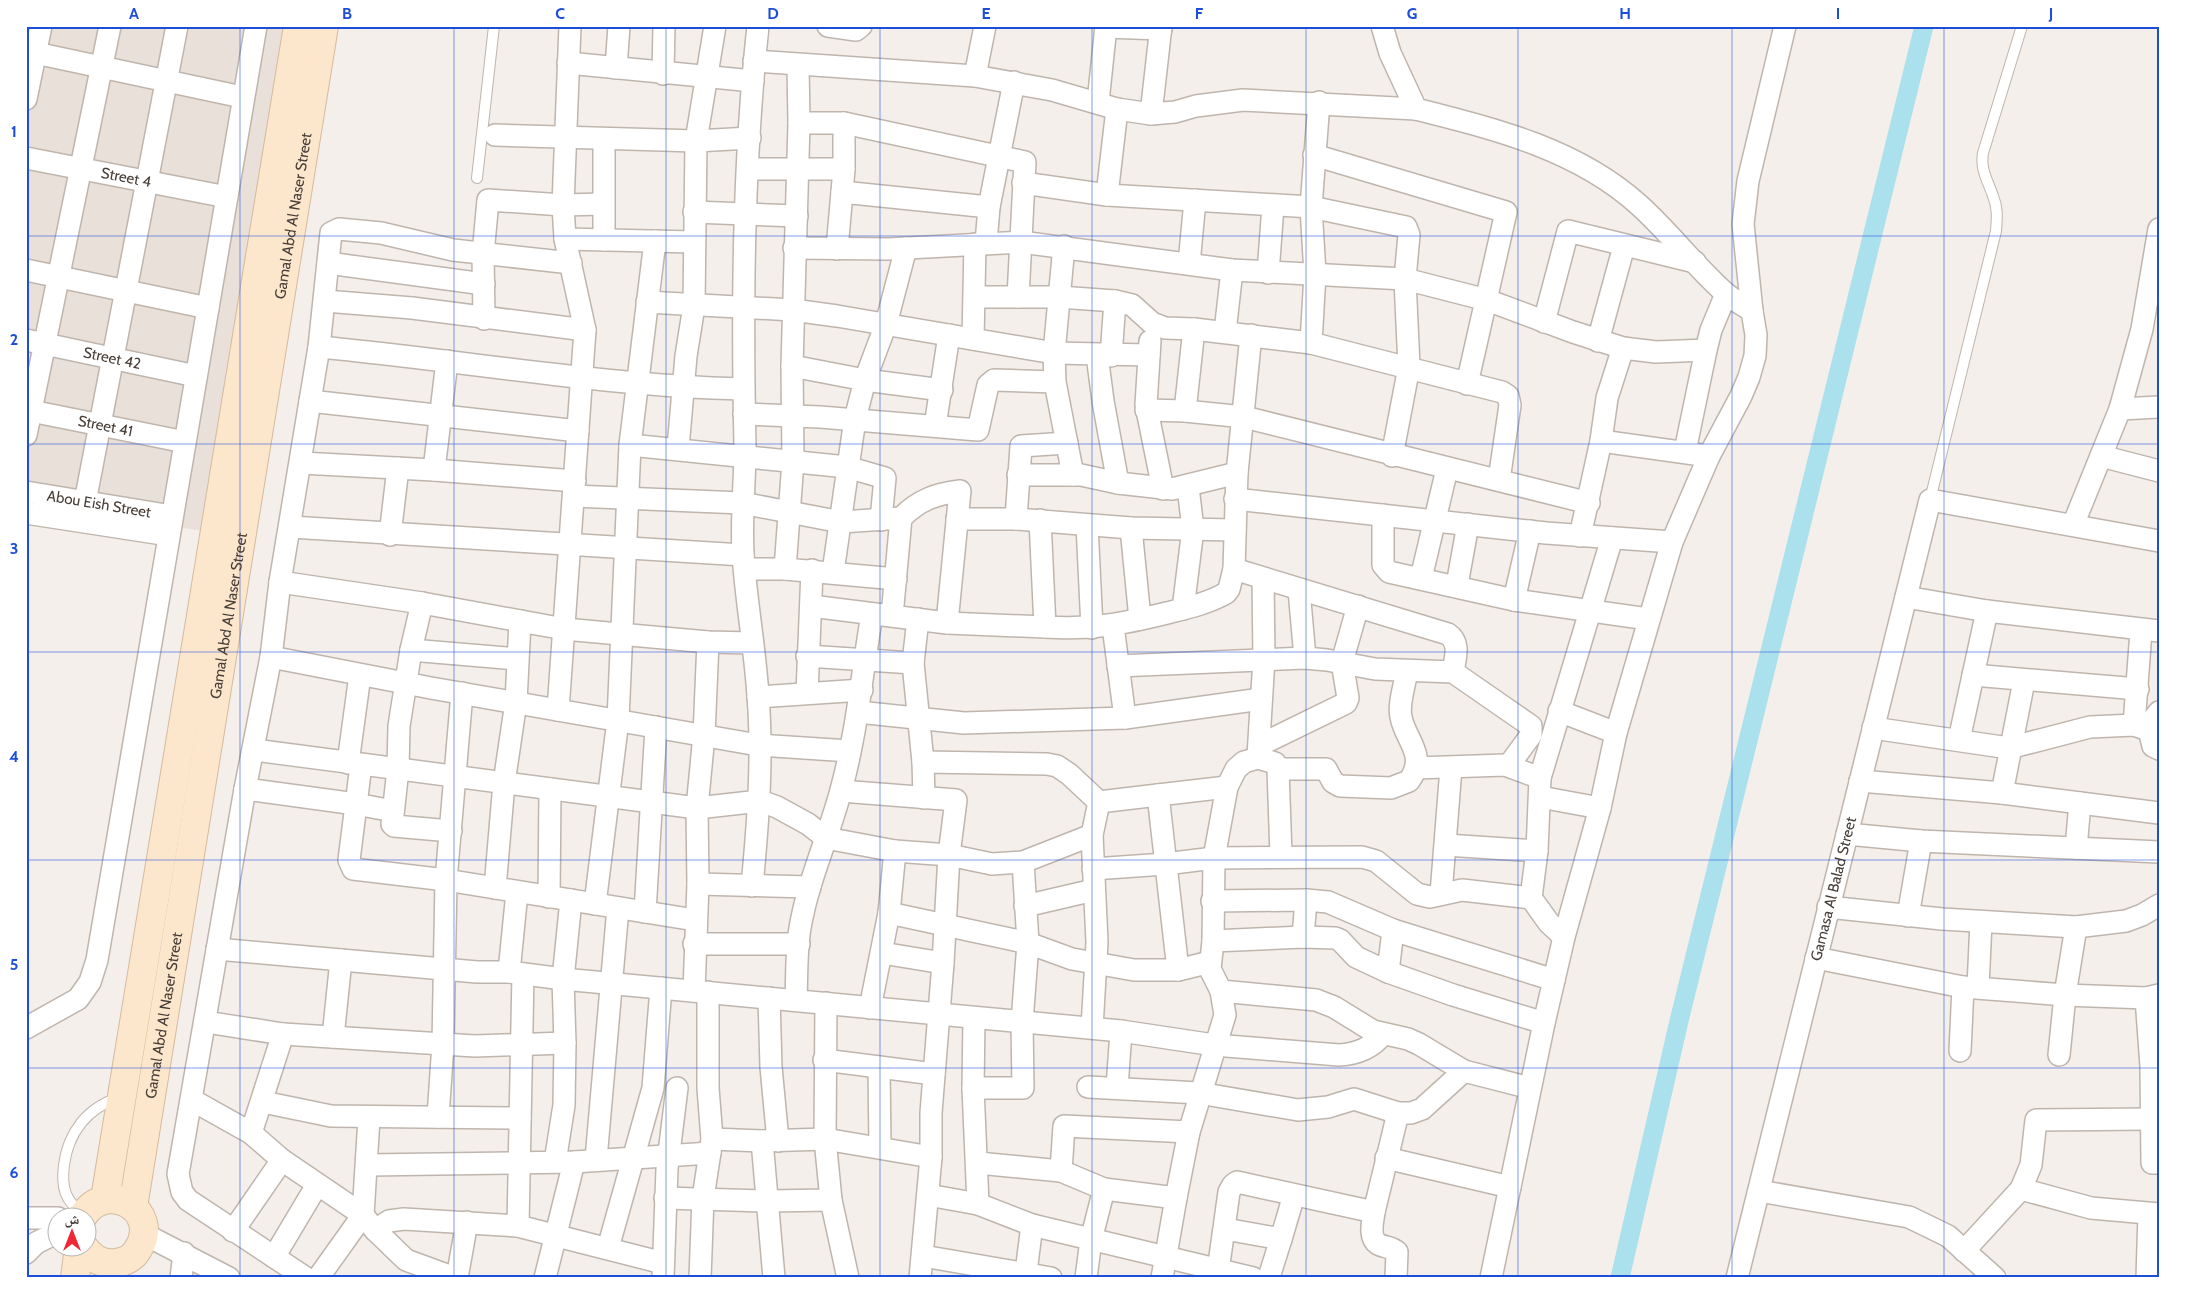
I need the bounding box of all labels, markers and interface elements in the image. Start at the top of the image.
text: A [129,4,139,23]
text: B [342,4,352,23]
text: C [555,4,565,23]
text: D [767,4,779,23]
text: E [981,4,991,23]
text: F [1195,4,1204,23]
text: G [1407,4,1417,23]
text: H [1619,4,1631,23]
text: I [1836,4,1840,23]
text: J [2048,4,2053,23]
text: 1 [11,122,17,141]
street label: Gamal Abd Al Naser Street [271,131,316,300]
street label: Street 4 [100,164,153,191]
text: 2 [10,330,18,349]
street label: Street 42 [82,343,143,373]
street label: Street 41 [76,412,134,440]
street label: Abou Eish Street [46,487,152,521]
street label: Gamal Abd Al Naser Street [206,531,251,700]
text: 3 [10,539,18,558]
text: 4 [9,747,19,766]
street label: Gamasa Al Balad Street [1807,815,1860,963]
street label: Gamal Abd Al Naser Street [142,931,186,1100]
text: 5 [10,955,18,974]
text: 6 [10,1163,19,1182]
north arrow [48,1206,98,1256]
text: ش [65,1210,80,1228]

